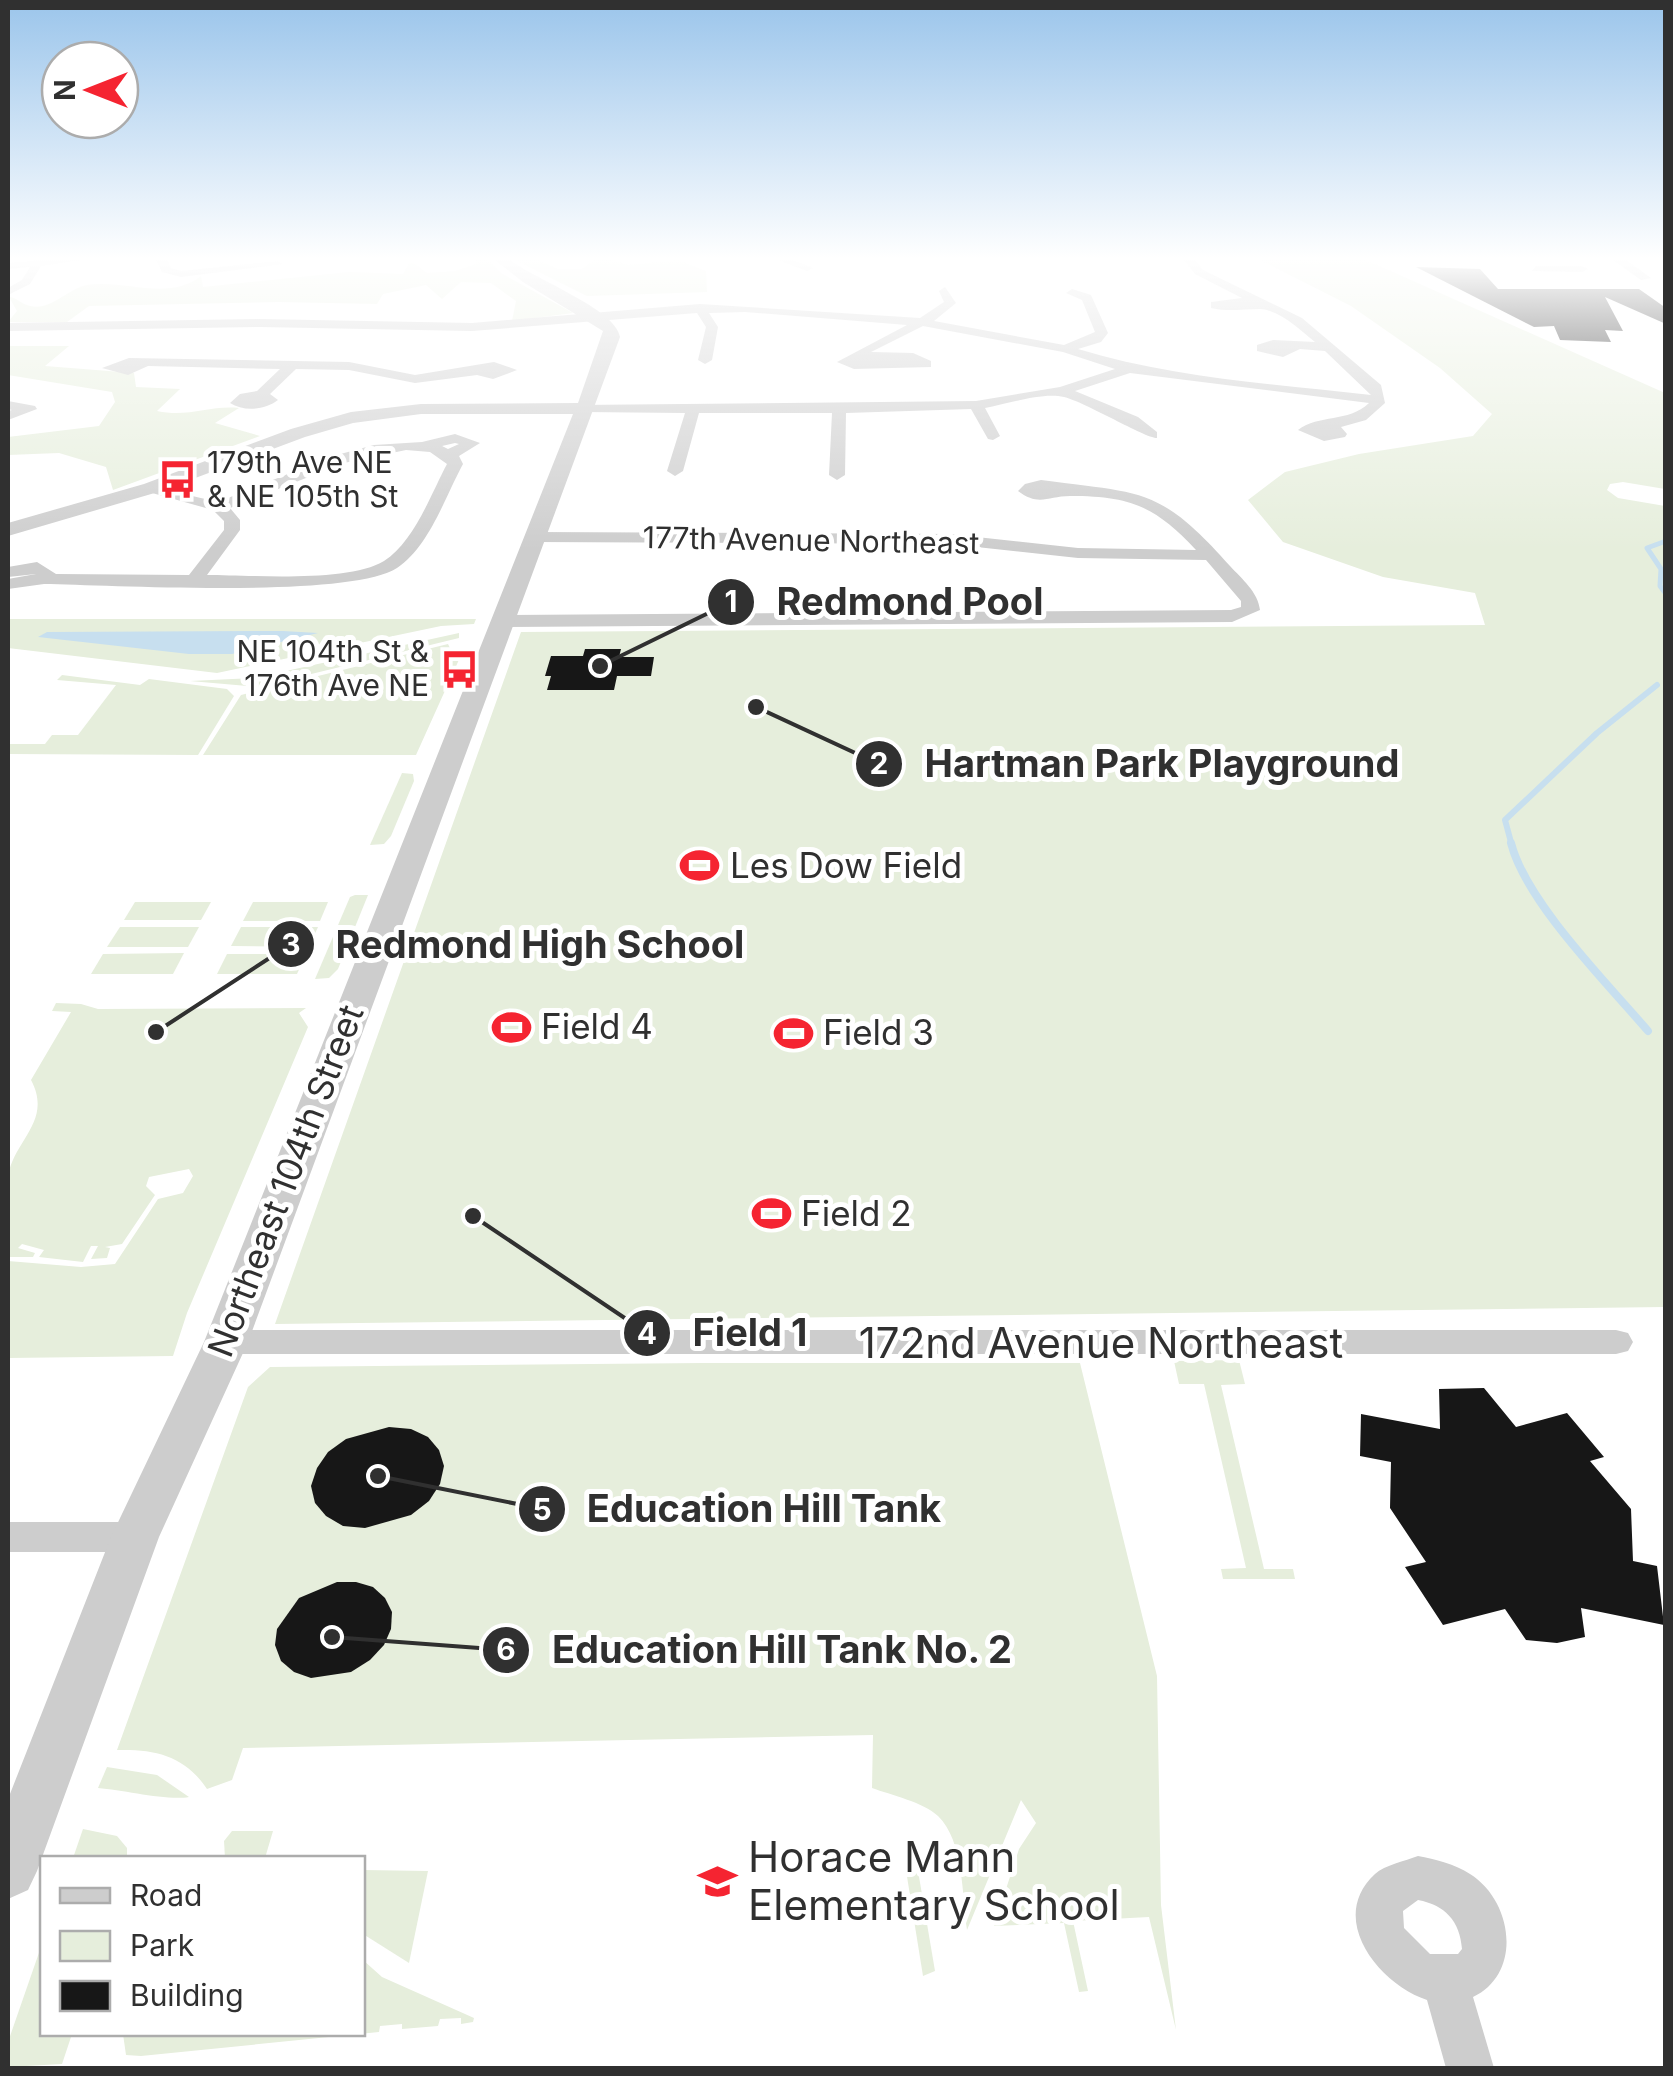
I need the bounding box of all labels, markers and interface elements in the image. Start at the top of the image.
north arrow [40,40,140,140]
text: N [48,79,82,101]
place label: 179th Ave NE & NE 105th St [207,444,398,514]
bus stop icon: 179th Ave NE & NE 105th St [156,459,198,501]
street label: 177th Avenue Northeast [642,519,980,561]
callout: Redmond Pool [706,568,1063,636]
text: Redmond Pool [777,578,1043,624]
text: 1 [725,583,737,619]
place label: NE 104th St & 176th Ave NE [237,633,429,703]
bus stop icon: NE 104th St & 176th Ave NE [438,648,480,690]
callout: Hartman Park Playground [854,730,1419,798]
text: Hartman Park Playground [925,740,1399,786]
text: 2 [870,745,888,781]
place label: Les Dow Field [730,844,962,886]
sports icon: Les Dow Field [679,845,721,887]
callout: Redmond High School [266,910,765,978]
text: Redmond High School [336,921,744,967]
text: 3 [281,926,301,962]
street label: Northeast 104th Street [199,999,372,1362]
place label: Field 4 [541,1005,653,1047]
sports icon: Field 4 [490,1006,532,1048]
place label: Field 3 [823,1011,934,1053]
sports icon: Field 3 [772,1012,814,1054]
place label: Field 2 [801,1192,912,1234]
sports icon: Field 2 [750,1193,792,1235]
callout: Field 1 [622,1299,827,1367]
text: Field 1 [693,1309,807,1355]
text: 4 [637,1315,657,1351]
street label: 172nd Avenue Northeast [859,1317,1343,1368]
callout: Education Hill Tank [517,1475,961,1543]
text: Education Hill Tank [587,1485,941,1531]
text: 5 [532,1491,552,1527]
callout: Education Hill Tank No. 2 [481,1616,1033,1684]
text: Education Hill Tank No. 2 [552,1626,1012,1672]
text: 6 [496,1631,516,1667]
place label: Horace Mann Elementary School [748,1831,1120,1930]
legend [40,1856,365,2036]
school or university icon: Horace Mann Elementary School [697,1860,739,1902]
text: Road [130,1877,202,1913]
text: Park [130,1927,195,1963]
text: Building [130,1977,244,2013]

